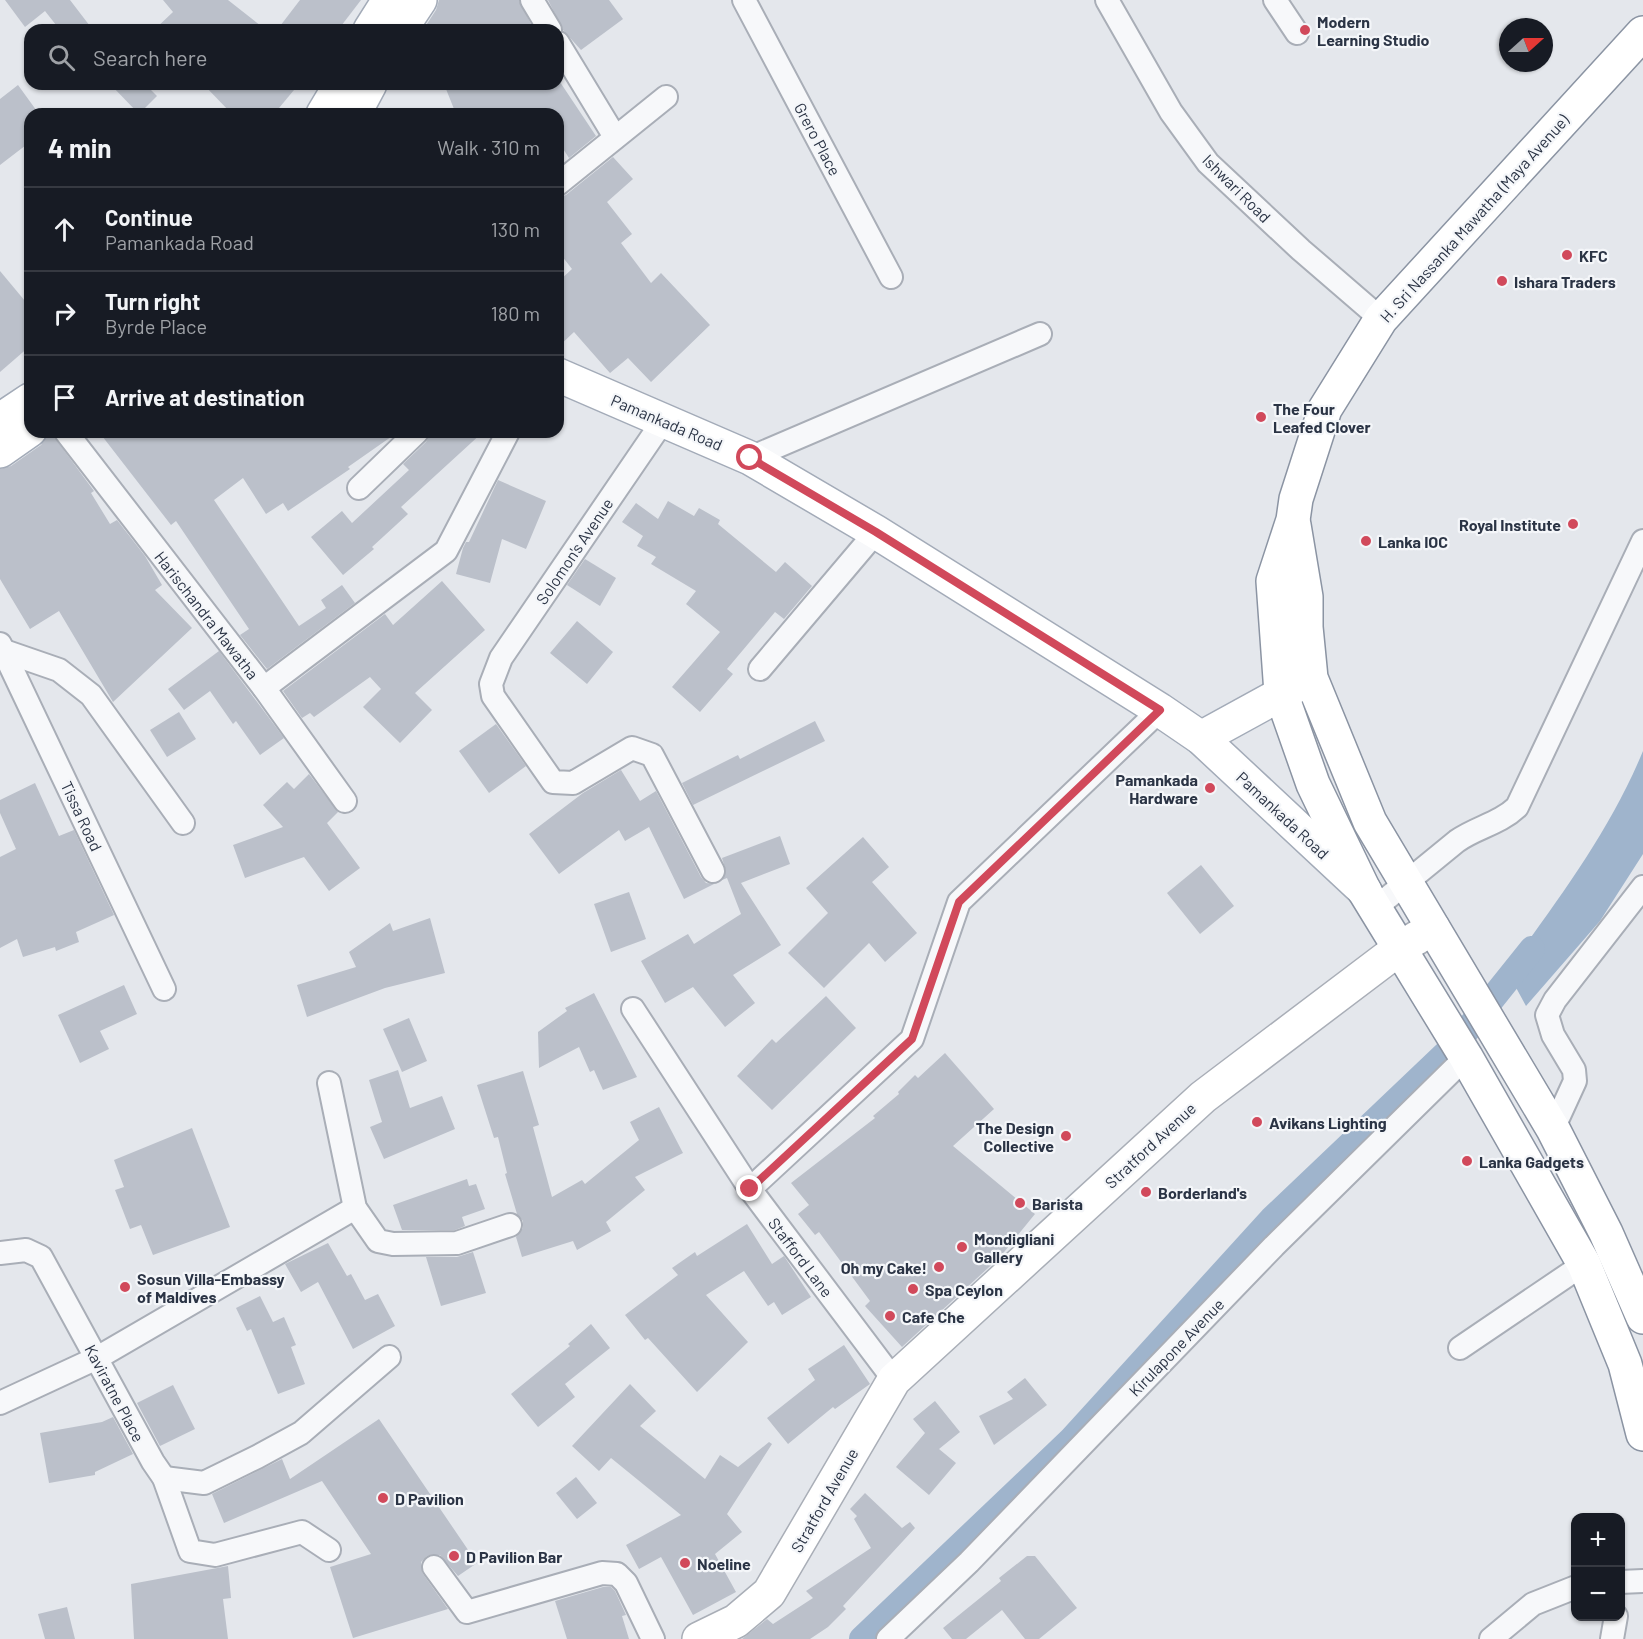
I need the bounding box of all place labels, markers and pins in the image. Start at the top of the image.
place label: Modern Learning Studio [1317,12,1430,49]
marker: Modern Learning Studio [1298,23,1312,37]
place label: KFC [1579,246,1608,265]
marker: KFC [1560,248,1574,262]
place label: Ishara Traders [1514,272,1616,291]
marker: Ishara Traders [1495,274,1509,288]
place label: The Four Leafed Clover [1273,399,1371,436]
marker: The Four Leafed Clover [1254,410,1268,424]
place label: Royal Institute [1459,515,1561,534]
marker: Royal Institute [1566,517,1580,531]
place label: Lanka IOC [1378,532,1448,551]
marker: Lanka IOC [1359,534,1373,548]
place label: Pamankada Hardware [1115,770,1198,807]
marker: Pamankada Hardware [1203,781,1217,795]
place label: Avikans Lighting [1269,1113,1387,1132]
marker: Avikans Lighting [1250,1115,1264,1129]
place label: The Design Collective [976,1118,1054,1155]
marker: The Design Collective [1059,1129,1073,1143]
place label: Lanka Gadgets [1479,1152,1584,1171]
marker: Lanka Gadgets [1460,1154,1474,1168]
place label: Borderland's [1158,1183,1247,1202]
marker: Borderland's [1139,1185,1153,1199]
place label: Barista [1032,1194,1083,1213]
marker: Barista [1013,1196,1027,1210]
place label: Mondigliani Gallery [974,1229,1054,1266]
marker: Mondigliani Gallery [955,1240,969,1254]
place label: Oh my Cake! [841,1258,927,1277]
marker: Oh my Cake! [932,1260,946,1274]
place label: Sosun Villa-Embassy of Maldives [137,1269,285,1306]
marker: Sosun Villa-Embassy of Maldives [118,1280,132,1294]
place label: Spa Ceylon [925,1280,1003,1299]
marker: Spa Ceylon [906,1282,920,1296]
place label: Cafe Che [902,1307,965,1326]
marker: Cafe Che [883,1309,897,1323]
place label: D Pavilion [395,1489,464,1508]
marker: D Pavilion [376,1491,390,1505]
place label: D Pavilion Bar [466,1547,562,1566]
marker: D Pavilion Bar [447,1549,461,1563]
place label: Noeline [697,1554,751,1573]
marker: Noeline [678,1556,692,1570]

